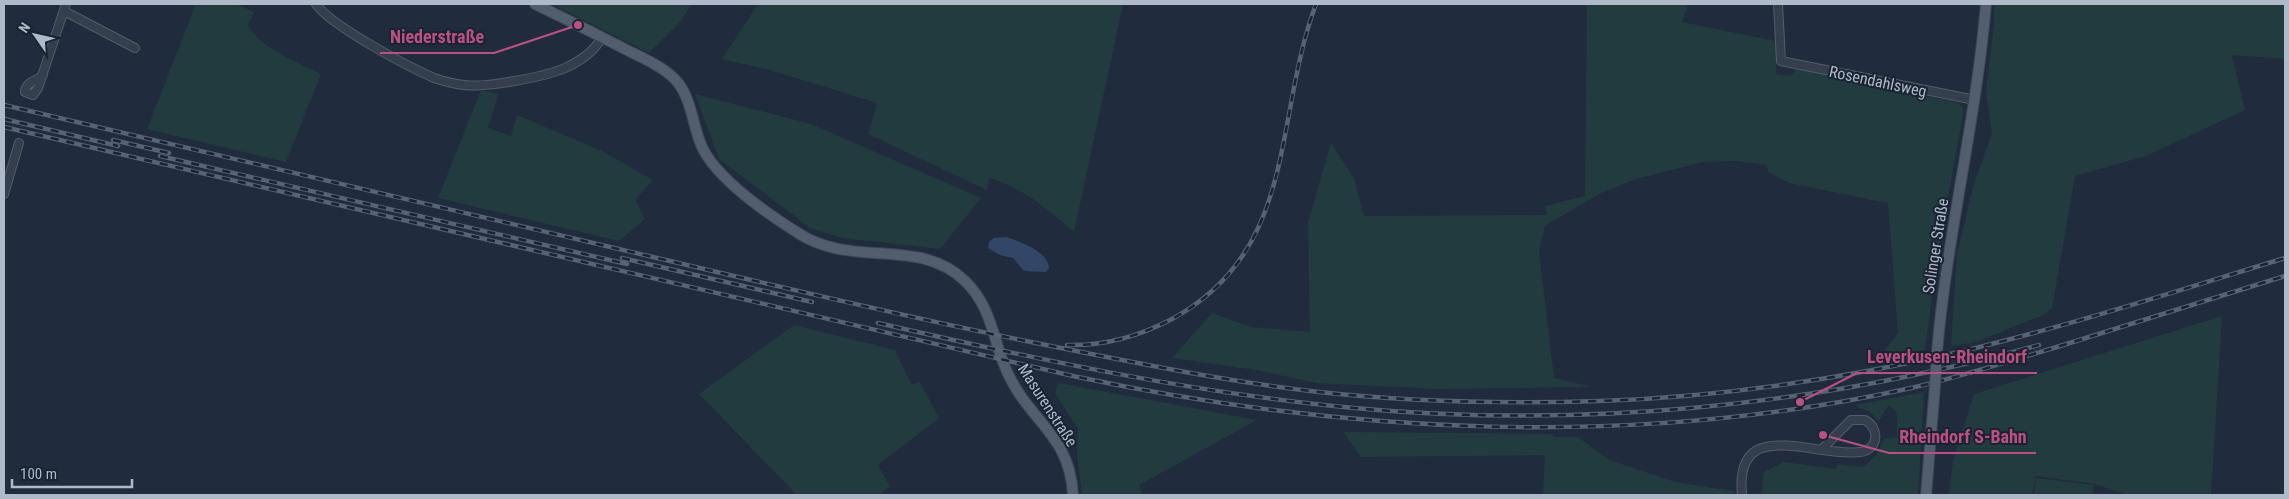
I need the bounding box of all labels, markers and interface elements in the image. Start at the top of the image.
north arrow [10,10,60,60]
text: N [15,20,33,36]
callout: Niederstraße [380,20,494,53]
text: Niederstraße [390,26,484,47]
street label: Rosendahlsweg [1827,62,1928,101]
street label: Solinger Straße [1919,197,1952,295]
callout: Leverkusen-Rheindorf [1857,340,2037,373]
text: Leverkusen-Rheindorf [1867,346,2027,367]
street label: Masurenstraße [1014,360,1081,450]
callout: Rheindorf S-Bahn [1889,420,2036,453]
text: Rheindorf S-Bahn [1899,426,2027,447]
scale bar [12,456,132,488]
text: 100 m [20,465,57,483]

